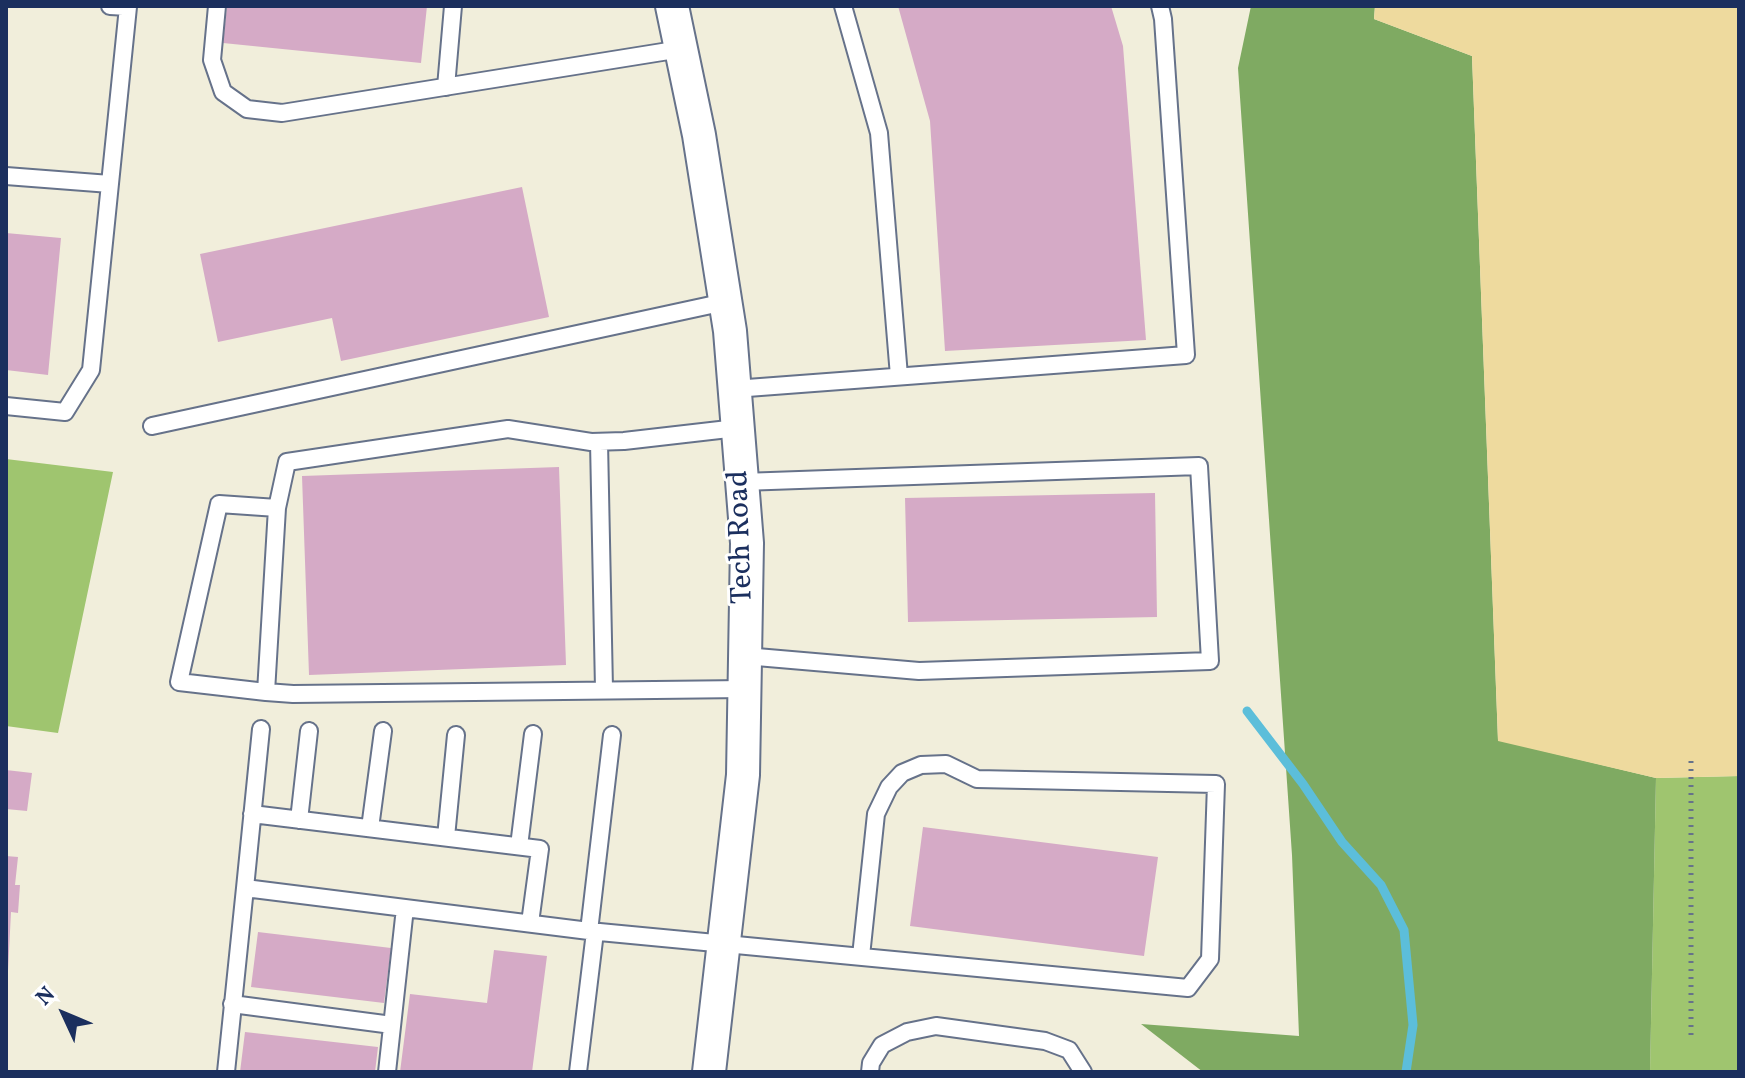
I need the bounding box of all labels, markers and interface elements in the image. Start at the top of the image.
street label: Tech Road [723,469,763,605]
north arrow [24,974,104,1054]
text: N [30,980,63,1014]

